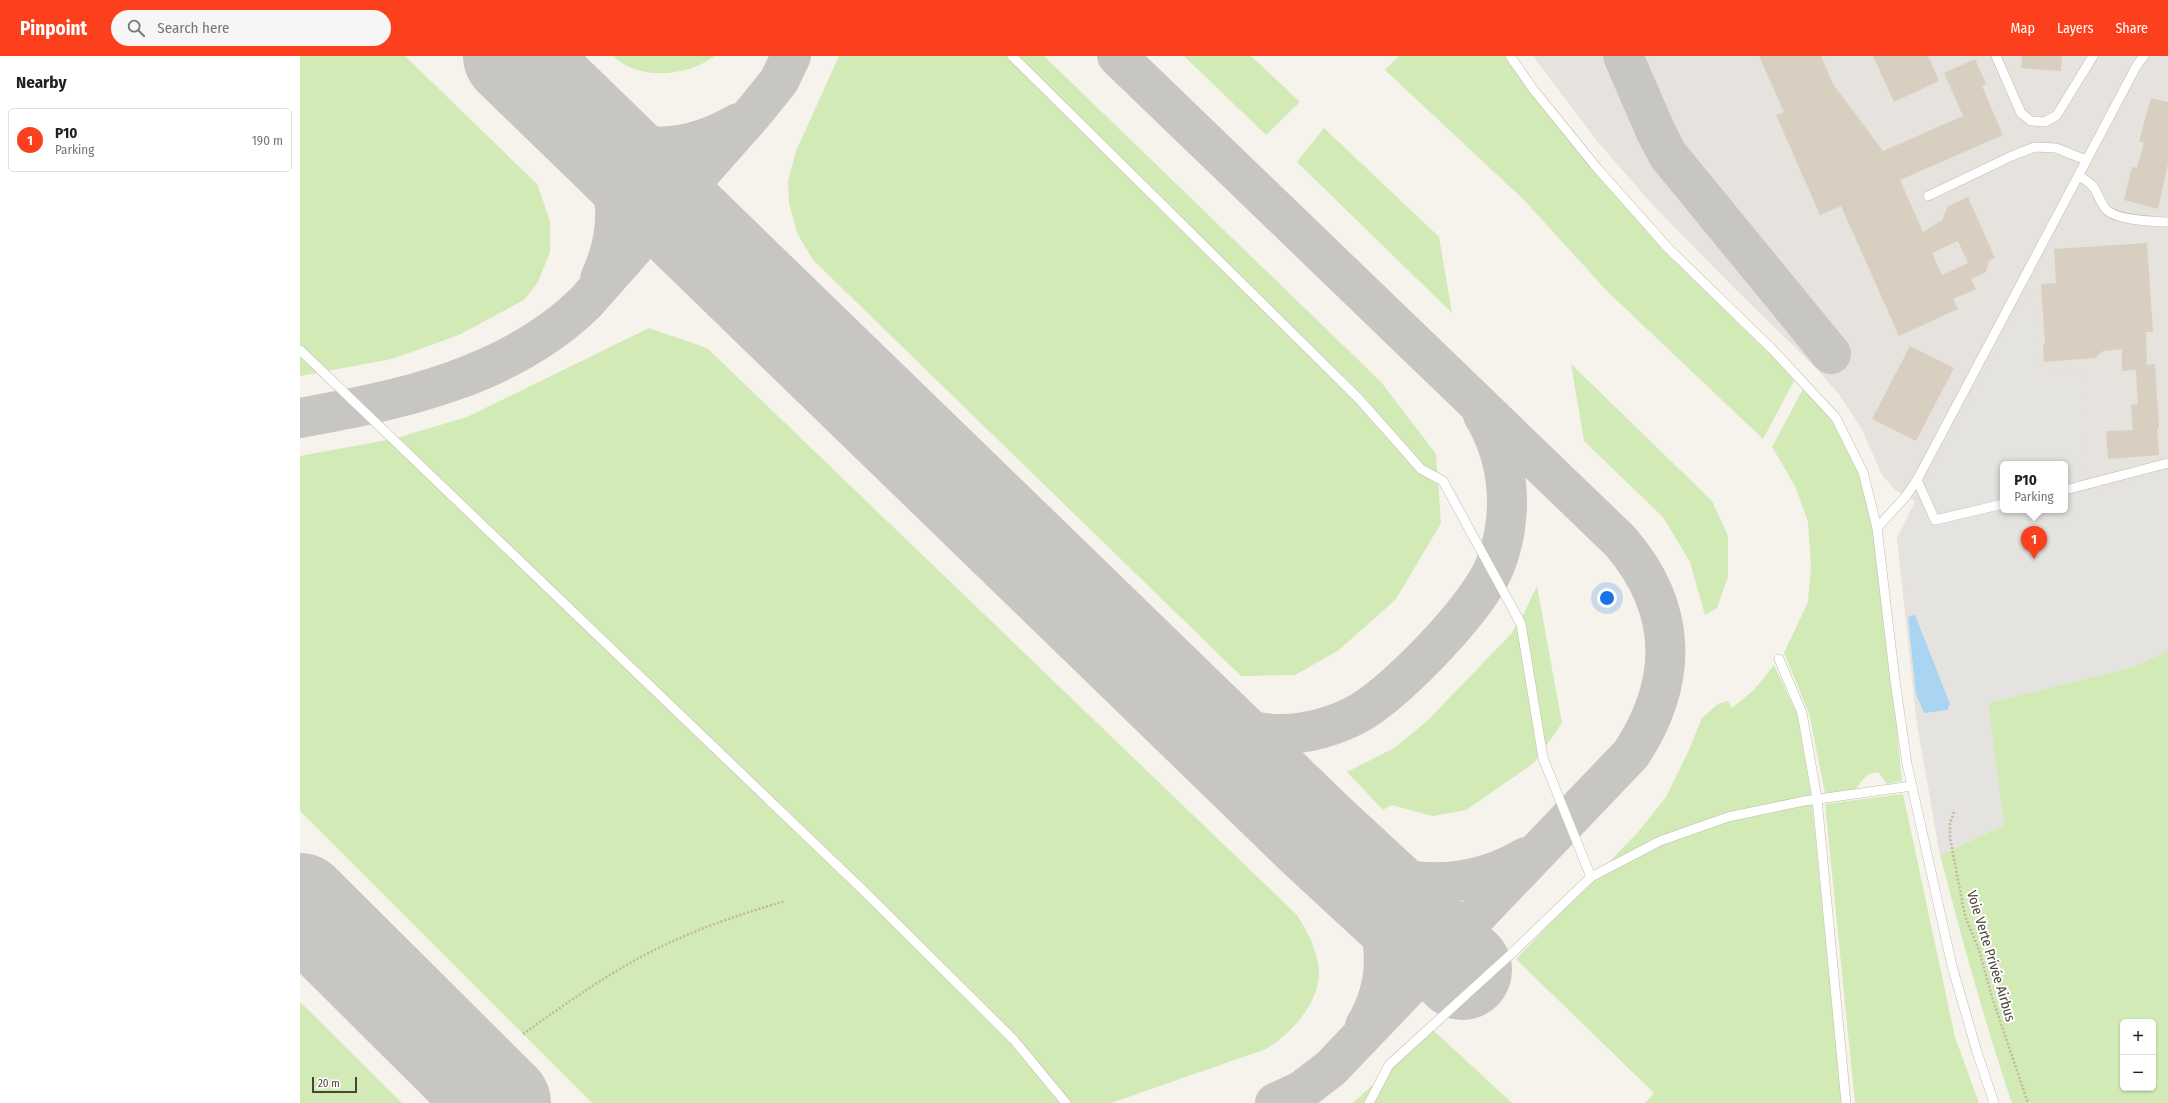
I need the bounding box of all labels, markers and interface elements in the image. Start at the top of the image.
search box [111,10,391,46]
text: Pinpoint [20,17,87,40]
icon: search [125,17,147,39]
text: Search here [157,19,230,37]
text: Map [2011,20,2035,37]
text: Layers [2057,20,2093,37]
text: Share [2115,20,2148,37]
text: Nearby [16,72,67,93]
text: P10 [55,124,78,142]
text: 1 [27,133,33,148]
text: 190 m [252,133,283,148]
text: Parking [55,142,94,157]
popup [2000,461,2068,513]
text: P10 [2014,471,2037,489]
text: Parking [2014,489,2054,504]
pin: 1 [2021,526,2047,559]
your location [1597,588,1617,608]
street label: Voie Verte Privée Airbus [1963,888,2019,1024]
map controls [2120,1019,2156,1091]
button: + [2120,1019,2156,1055]
button: − [2120,1055,2156,1091]
scale bar [312,1075,357,1094]
text: 20 m [318,1077,340,1090]

